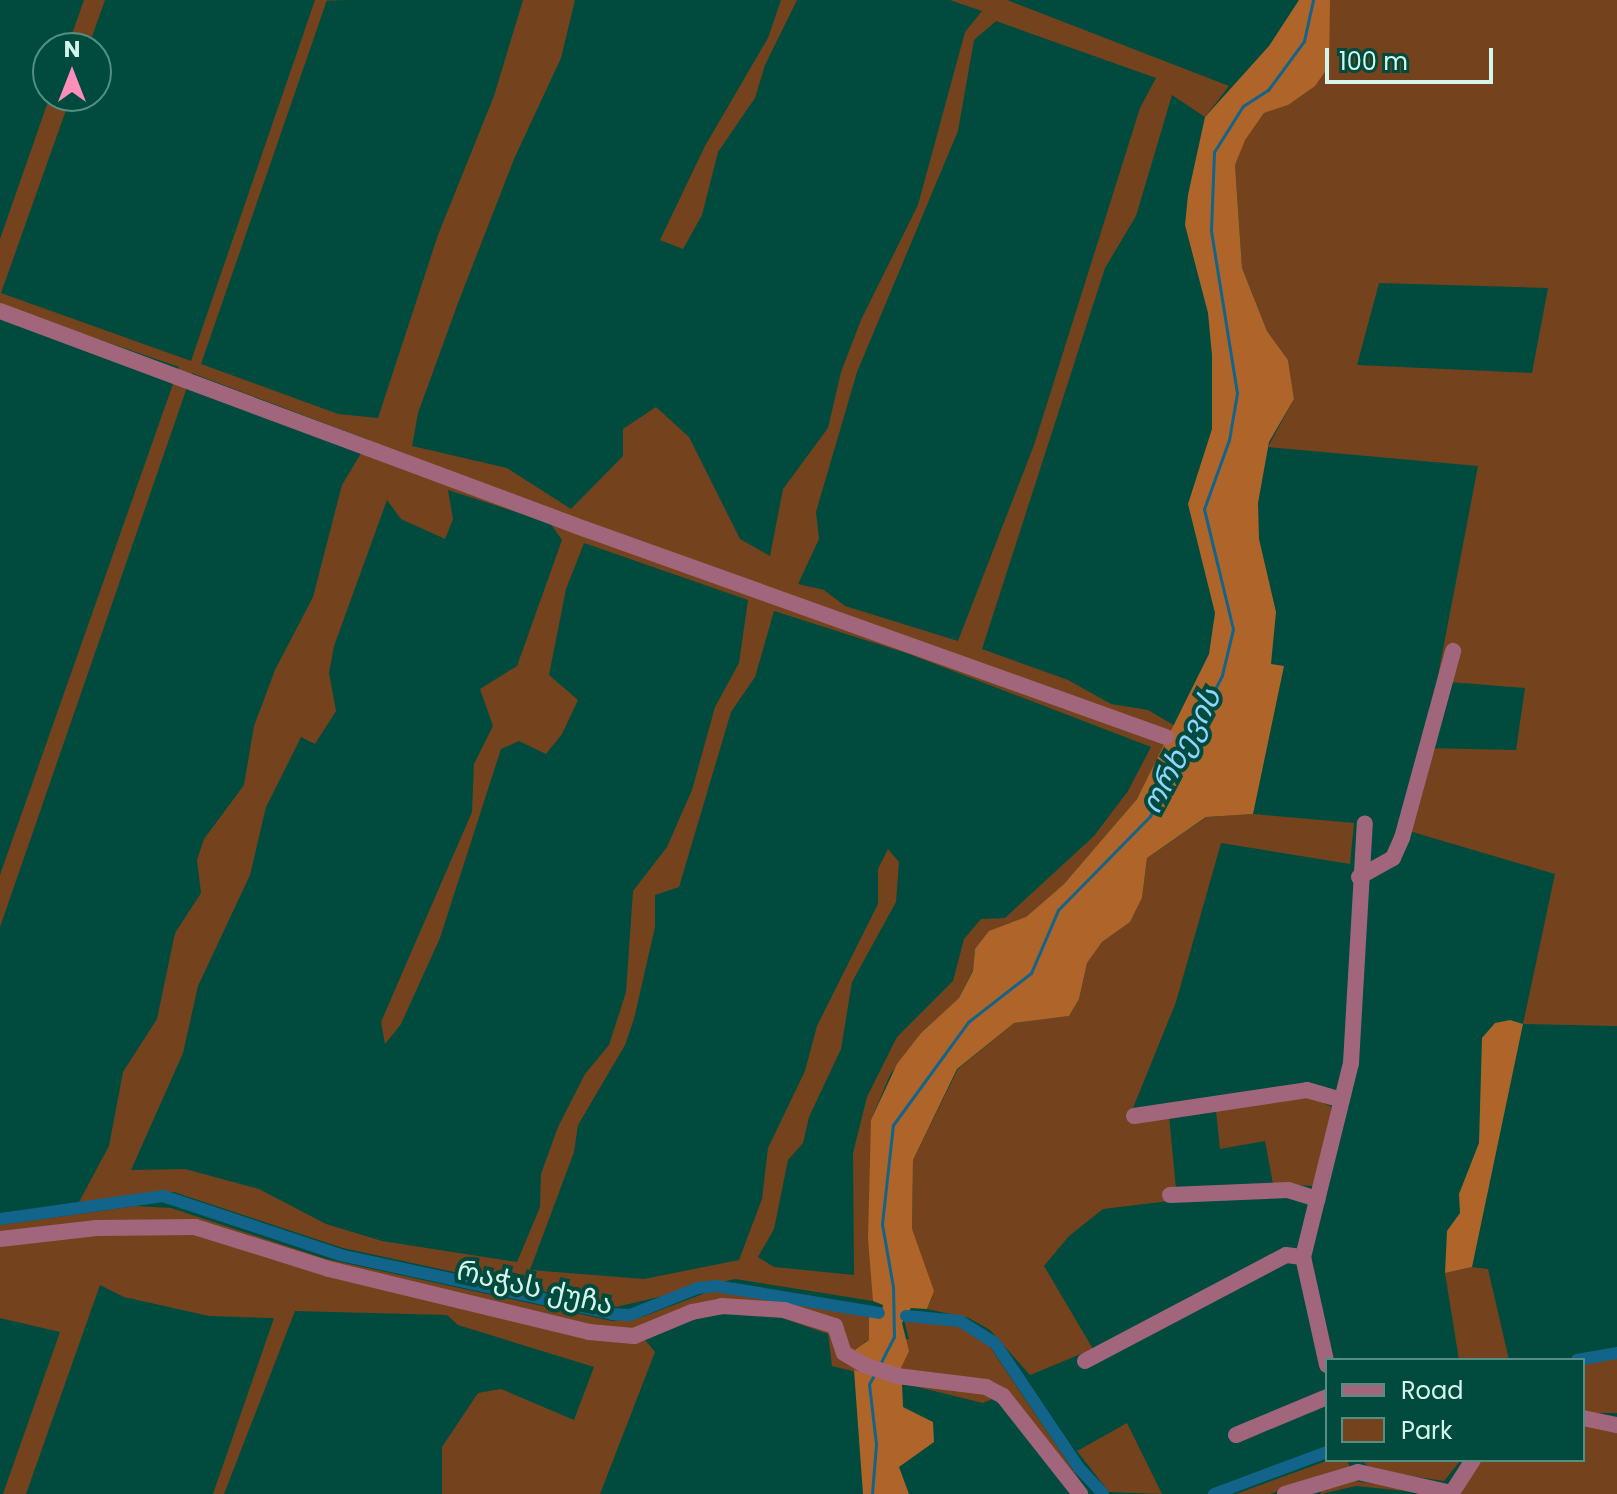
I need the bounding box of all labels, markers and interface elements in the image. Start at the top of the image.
north arrow [32,32,112,112]
scale bar [1329,32,1497,82]
text: N [64,34,80,65]
text: 100 m [1339,45,1408,78]
water label: ორხევის [1133,682,1229,820]
street label: რაჭას ქუჩა [454,1254,616,1322]
legend [1325,1358,1585,1462]
text: Road [1401,1374,1463,1407]
text: Park [1401,1414,1452,1447]

